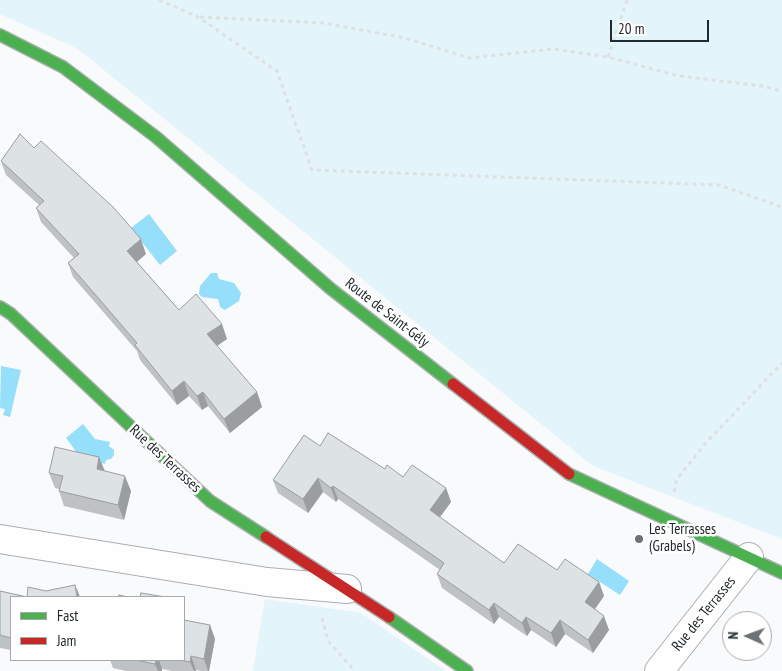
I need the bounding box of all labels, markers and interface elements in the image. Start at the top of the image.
scale bar [612,10,711,42]
text: 20 m [618,19,644,38]
street label: Route de Saint-Gély [341,275,433,351]
street label: Rue des Terrasses [126,421,204,497]
place label: Les Terrasses (Grabels) [649,521,716,556]
marker: Les Terrasses (Grabels) [633,533,645,545]
street label: Rue des Terrasses [668,573,740,655]
legend [10,596,185,661]
text: Fast [57,606,78,625]
north arrow [722,611,772,661]
text: Jam [57,631,76,650]
text: N [724,631,742,640]

